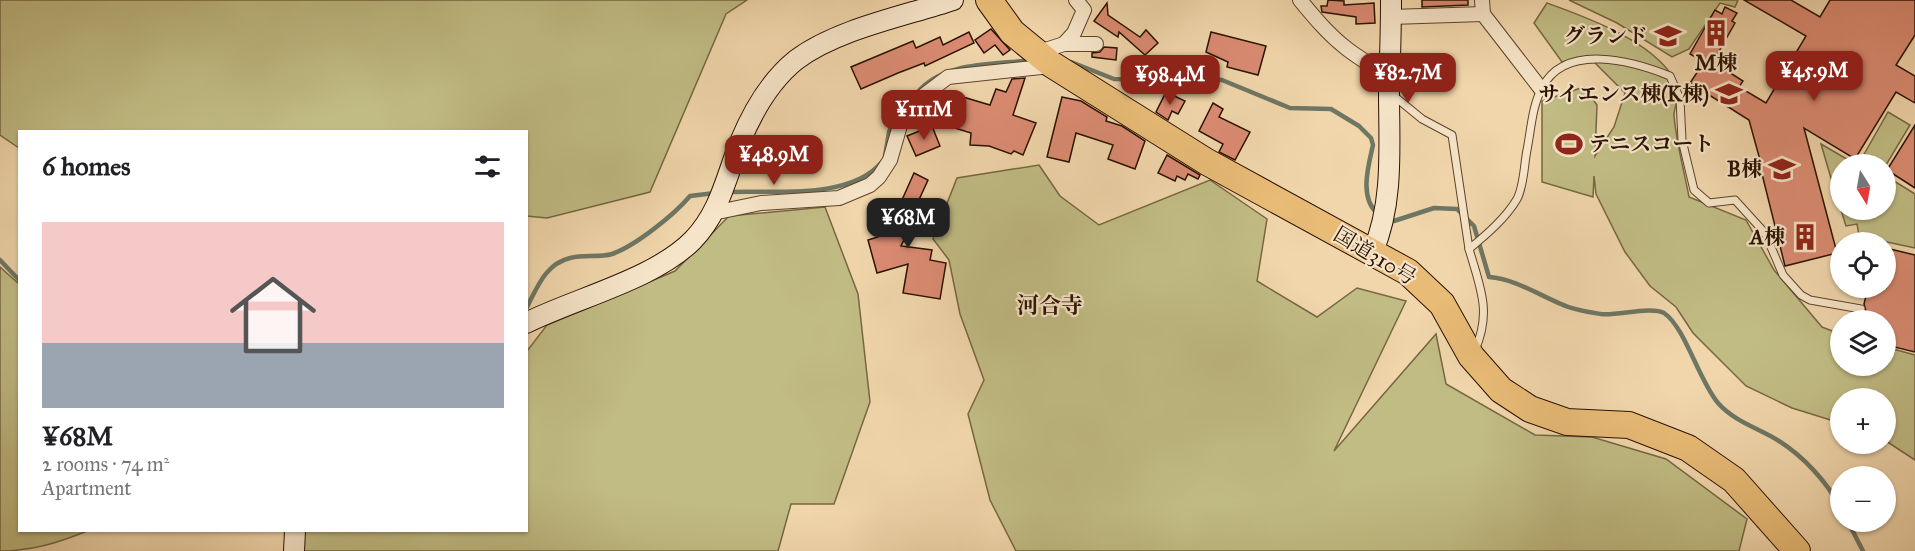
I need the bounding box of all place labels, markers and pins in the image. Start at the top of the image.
building icon: M棟 [1701,18,1731,48]
school or university icon: グランド [1653,21,1683,51]
place label: グランド [1564,23,1648,49]
place label: M棟 [1695,50,1737,76]
pin: ¥45.9M [1765,51,1863,102]
pin: ¥82.7M [1359,53,1457,104]
pin: ¥98.4M [1121,55,1219,106]
school or university icon: サイエンス棟(K棟) [1714,79,1744,109]
place label: サイエンス棟(K棟) [1538,81,1709,107]
pin: ¥111M [882,90,966,141]
sports icon: テニスコート [1554,129,1584,159]
place label: テニスコート [1589,131,1714,157]
pin: ¥48.9M [725,135,823,186]
school or university icon: B棟 [1767,154,1797,184]
place label: B棟 [1727,156,1762,182]
pin: ¥68M [872,198,944,249]
building icon: A棟 [1790,222,1820,252]
place label: A棟 [1748,224,1785,250]

